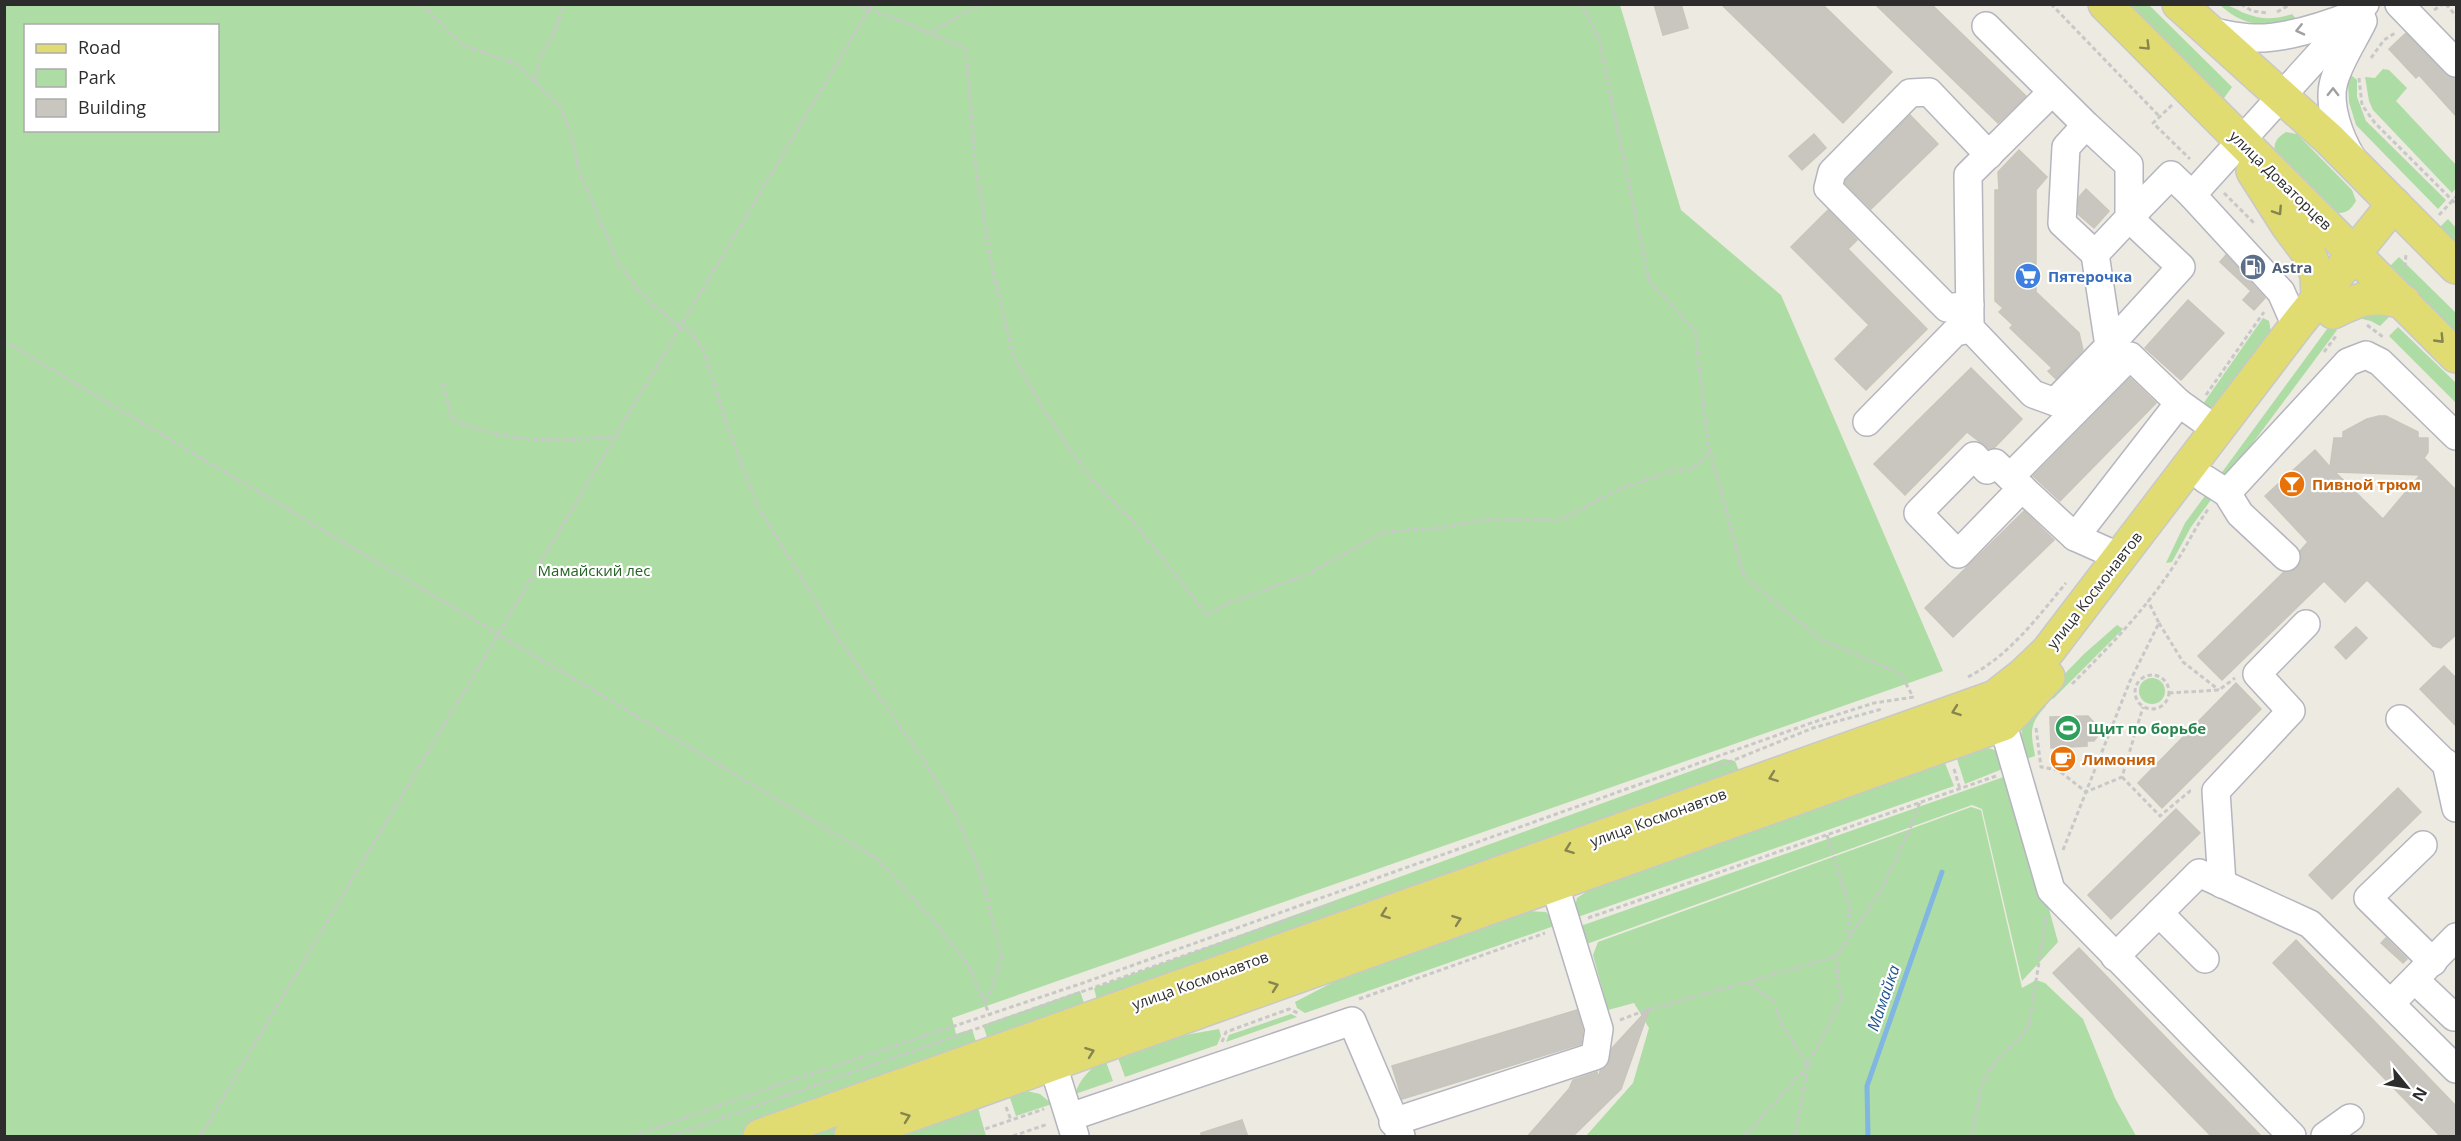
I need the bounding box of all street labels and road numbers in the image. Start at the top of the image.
street label: улица Доваторцев [2225,126,2337,234]
street label: улица Космонавтов [2042,527,2146,653]
street label: улица Космонавтов [1587,783,1729,851]
street label: улица Космонавтов [1129,946,1271,1014]

